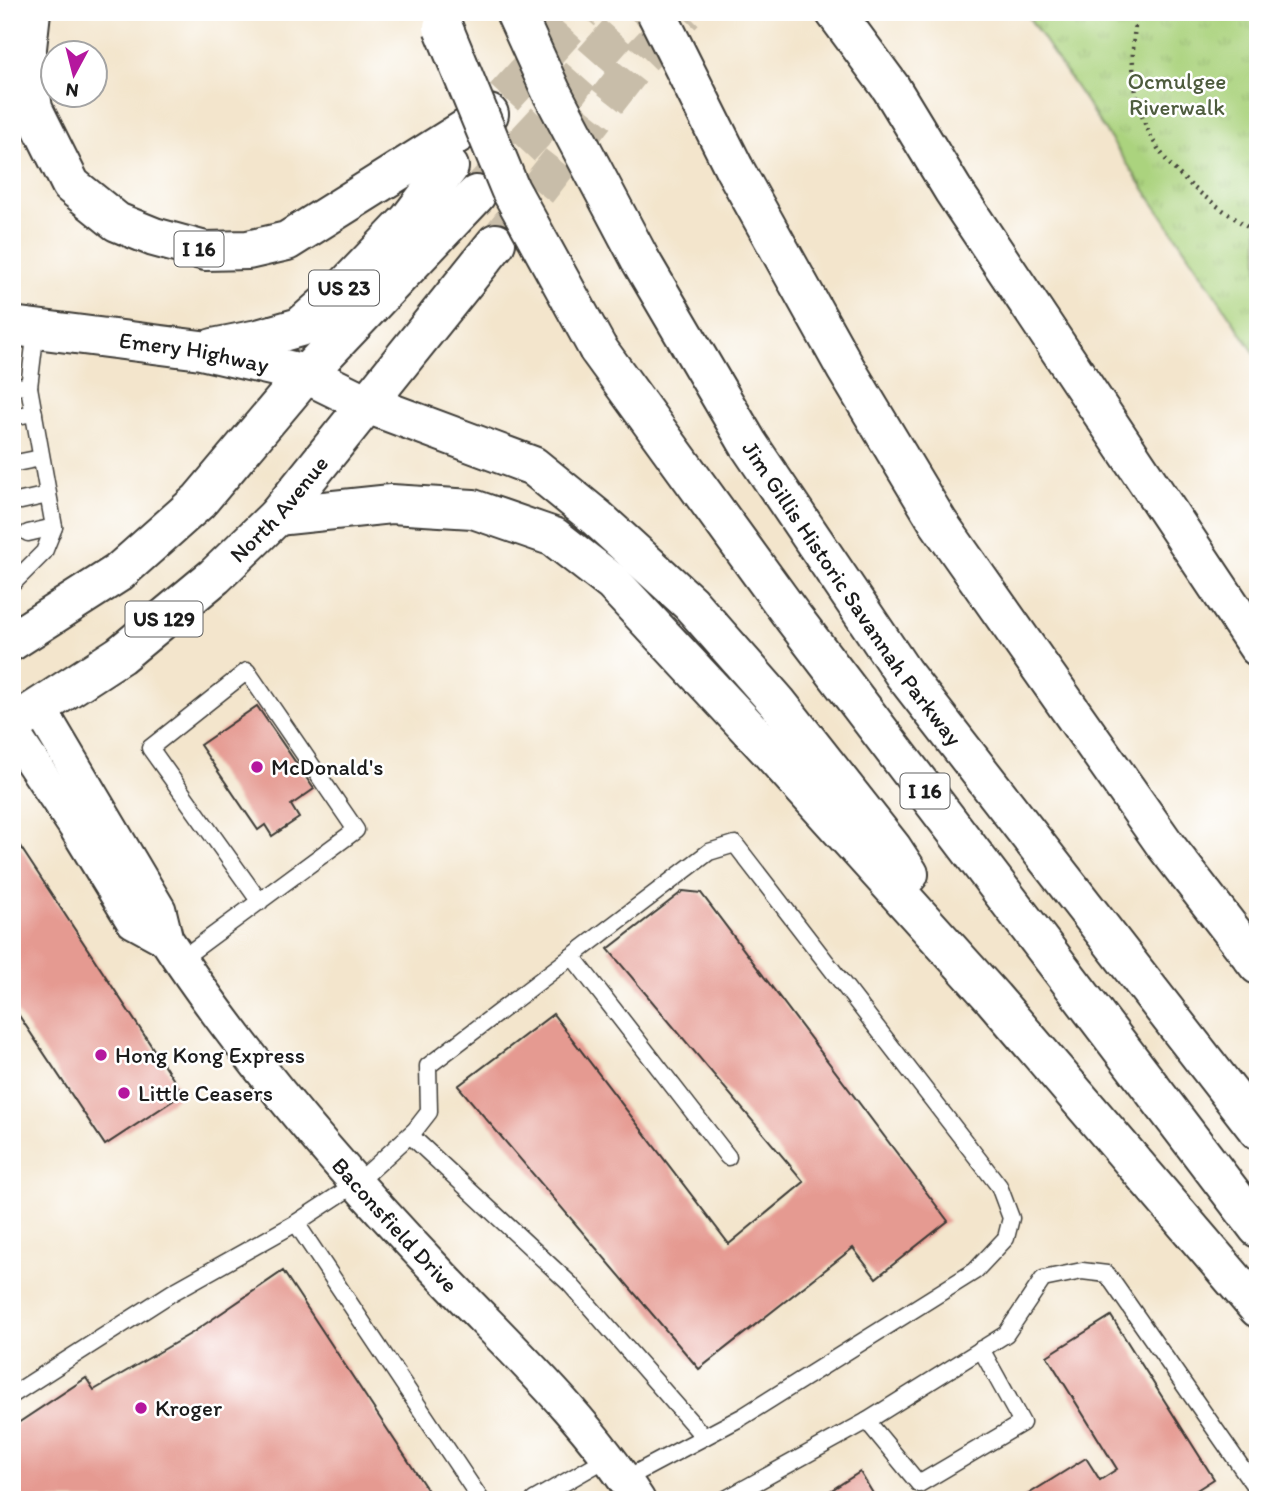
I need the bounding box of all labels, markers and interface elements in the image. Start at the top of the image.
north arrow [38,38,108,108]
park label: Ocmulgee Riverwalk [1128,67,1226,121]
text: N [64,78,80,103]
road number: I 16 [174,232,224,266]
road number: US 23 [309,270,379,306]
street label: Emery Highway [118,326,272,379]
street label: Jim Gillis Historic Savannah Parkway [736,435,968,751]
street label: North Avenue [224,450,334,568]
road number: US 129 [125,602,202,636]
place label: McDonald's [271,753,384,781]
marker: McDonald's [249,759,265,775]
road number: I 16 [900,774,950,808]
place label: Hong Kong Express [115,1041,305,1069]
marker: Hong Kong Express [93,1047,109,1063]
place label: Little Ceasers [138,1079,273,1107]
marker: Little Ceasers [116,1085,132,1101]
street label: Baconsfield Drive [326,1151,464,1298]
place label: Kroger [155,1394,222,1422]
marker: Kroger [133,1400,149,1416]

